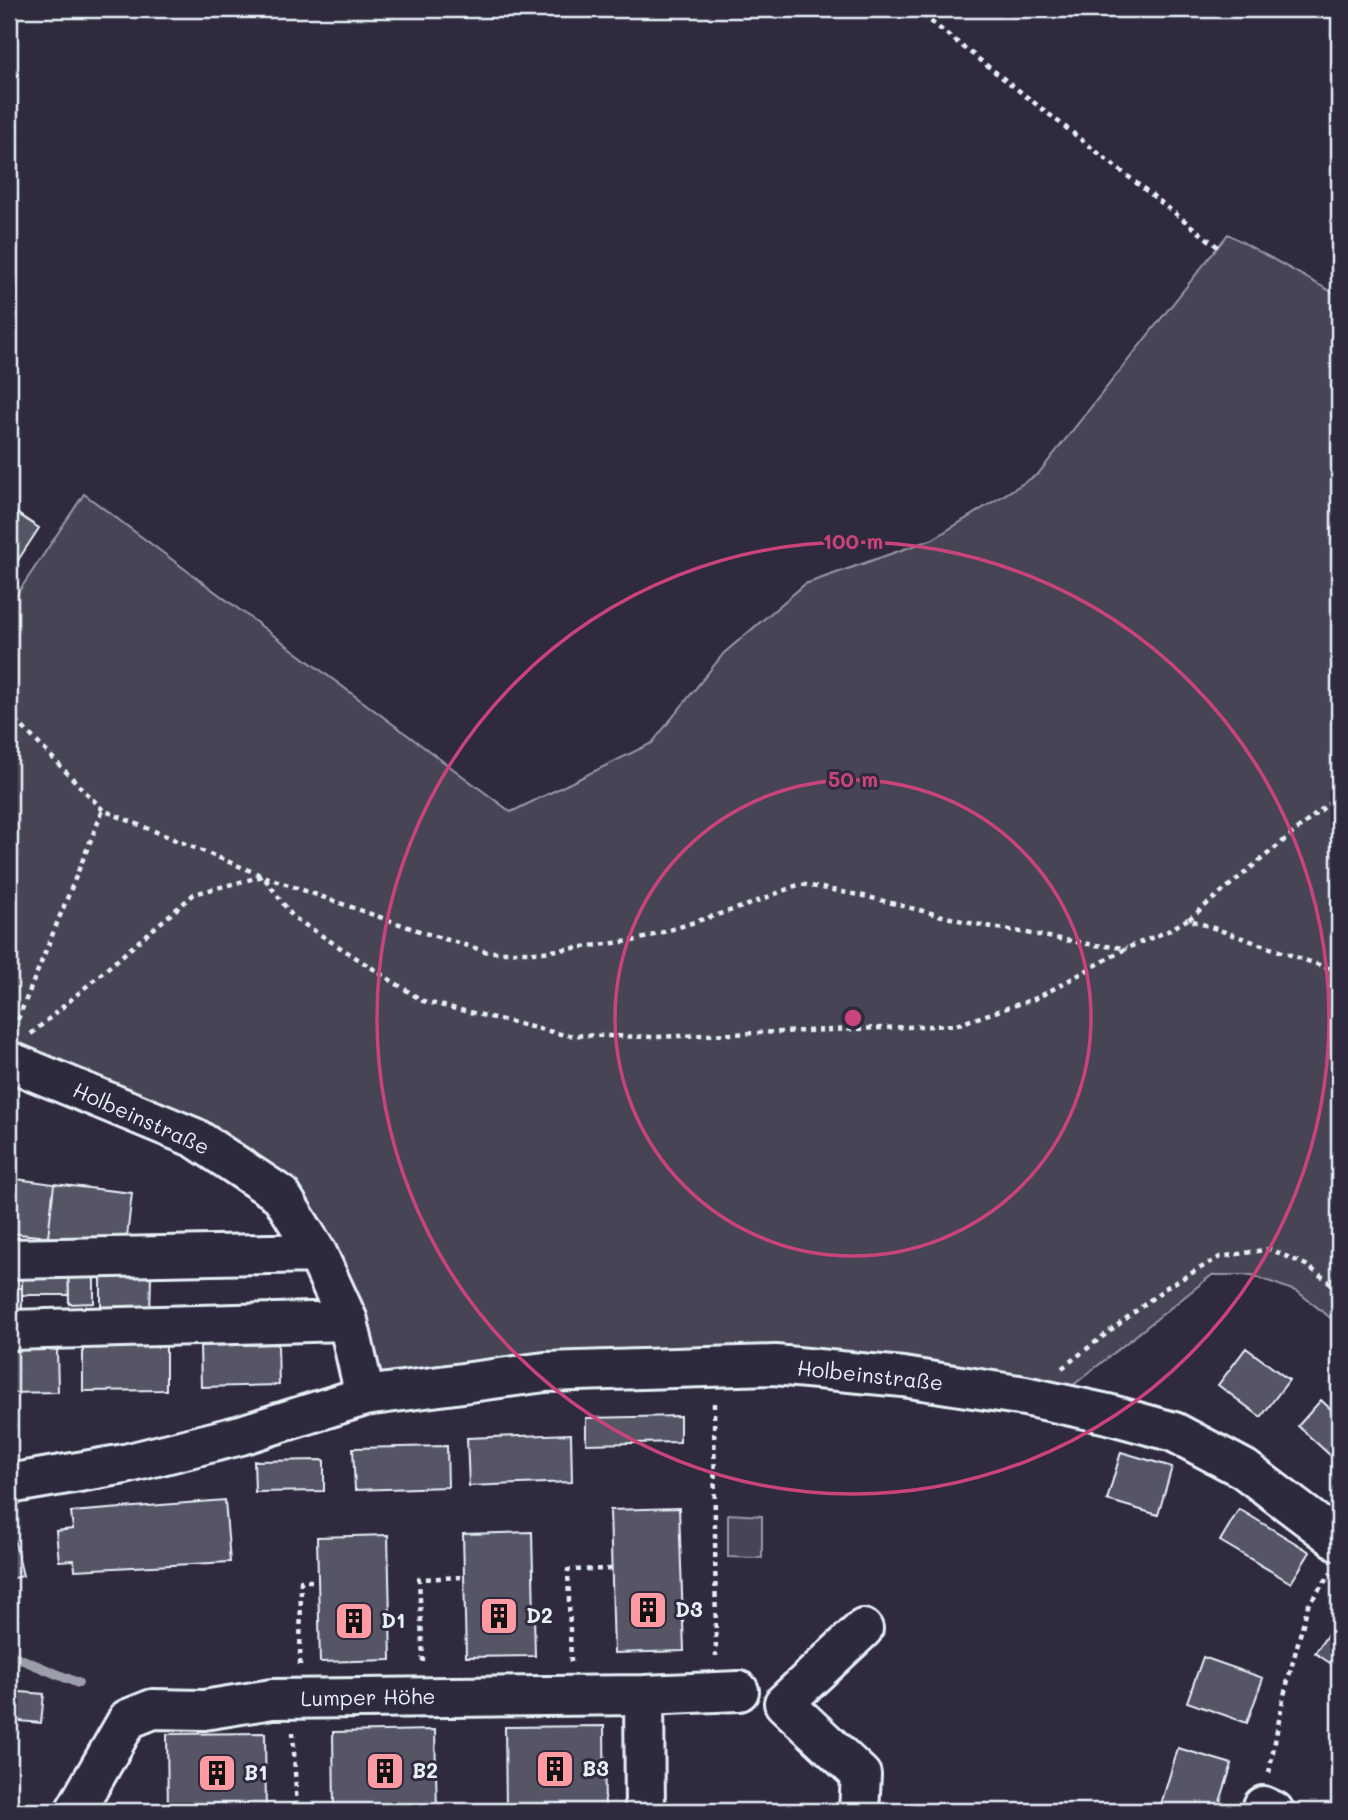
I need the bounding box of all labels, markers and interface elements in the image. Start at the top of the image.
text: 100 m [823,527,883,554]
text: 50 m [828,765,878,792]
centre of rings [841,1006,865,1030]
street label: Holbeinstraße [69,1075,214,1160]
street label: Holbeinstraße [796,1353,944,1396]
building icon: D3 [627,1589,669,1631]
building icon: D2 [478,1595,520,1637]
place label: D3 [675,1595,703,1622]
building icon: D1 [333,1600,375,1642]
place label: D2 [526,1601,553,1628]
place label: D1 [381,1606,405,1633]
street label: Lumper Höhe [300,1682,436,1711]
building icon: B3 [534,1748,576,1790]
building icon: B2 [364,1750,406,1792]
building icon: B1 [196,1752,238,1794]
place label: B3 [582,1754,609,1781]
place label: B2 [412,1756,438,1783]
place label: B1 [244,1758,267,1785]

